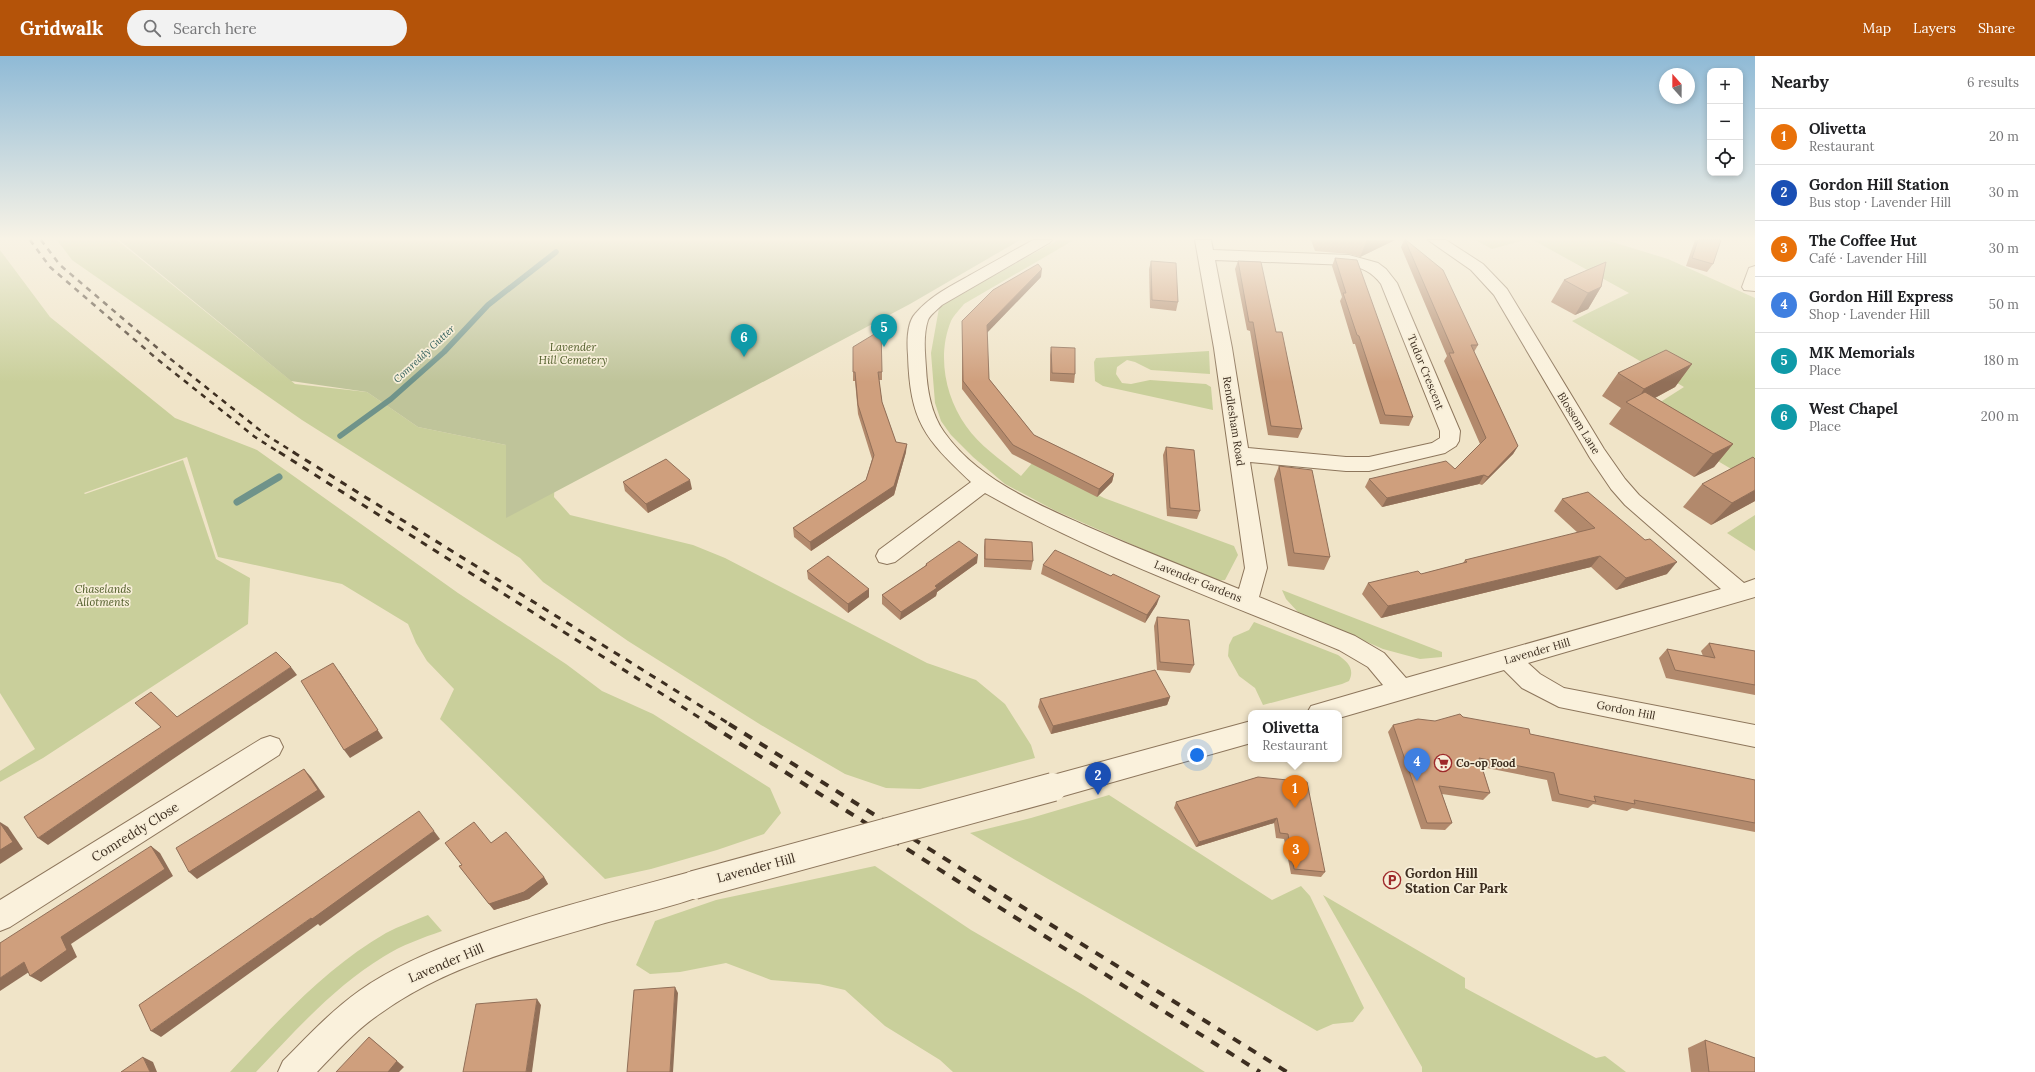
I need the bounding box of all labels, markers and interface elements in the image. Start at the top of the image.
search box [127,10,407,46]
text: Gridwalk [20,16,103,40]
icon: search [141,17,163,39]
text: Search here [173,19,257,38]
text: Map [1863,19,1891,37]
text: Layers [1913,19,1956,37]
text: Share [1978,19,2015,37]
north arrow [1659,68,1695,104]
map controls [1707,68,1743,176]
button: + [1707,68,1743,104]
text: Nearby [1771,71,1829,93]
text: 6 results [1967,74,2019,91]
button: − [1707,104,1743,140]
text: Olivetta [1809,119,1866,138]
text: 1 [1781,128,1787,145]
text: 20 m [1989,128,2019,145]
text: Restaurant [1809,138,1875,155]
button: locate [1707,140,1743,176]
text: Gordon Hill Station [1809,175,1949,194]
text: 2 [1781,184,1787,201]
text: 30 m [1989,184,2019,201]
text: Bus stop · Lavender Hill [1809,194,1951,211]
text: The Coffee Hut [1809,231,1917,250]
text: 3 [1780,240,1788,257]
text: 30 m [1989,240,2019,257]
text: Café · Lavender Hill [1809,250,1927,267]
text: Gordon Hill Express [1809,287,1953,306]
text: 4 [1780,296,1788,313]
text: 50 m [1989,296,2019,313]
text: Shop · Lavender Hill [1809,306,1930,323]
pin: 5 [871,314,897,347]
water label: Comreddy Gutter [391,322,458,386]
pin: 6 [731,324,757,357]
street label: Tudor Crescent [1404,332,1448,412]
park label: Lavender Hill Cemetery [539,340,608,367]
text: MK Memorials [1809,343,1915,362]
text: 5 [1780,352,1788,369]
text: 180 m [1984,352,2019,369]
text: Place [1809,362,1841,379]
street label: Rendlesham Road [1220,375,1248,467]
street label: Blossom Lane [1554,389,1604,457]
text: West Chapel [1809,399,1898,418]
text: 6 [1780,408,1788,425]
text: 200 m [1981,408,2019,425]
text: Place [1809,418,1841,435]
street label: Lavender Gardens [1152,557,1244,605]
park label: Chaselands Allotments [75,582,132,609]
street label: Lavender Hill [1502,635,1572,667]
street label: Gordon Hill [1595,697,1657,723]
popup [1248,710,1342,762]
text: Olivetta [1262,718,1319,737]
text: Restaurant [1262,737,1328,754]
your location [1187,745,1207,765]
pin: 4 [1404,748,1430,781]
supermarket icon: Co-op Food [1433,753,1453,773]
place label: Co-op Food [1456,756,1516,770]
pin: 2 [1085,762,1111,795]
pin: 1 [1282,775,1308,808]
street label: Comreddy Close [88,798,182,866]
pin: 3 [1283,836,1309,869]
street label: Lavender Hill [715,849,797,887]
place label: Gordon Hill Station Car Park [1405,865,1508,897]
parking icon: Gordon Hill Station Car Park [1382,870,1402,890]
street label: Lavender Hill [406,939,487,987]

